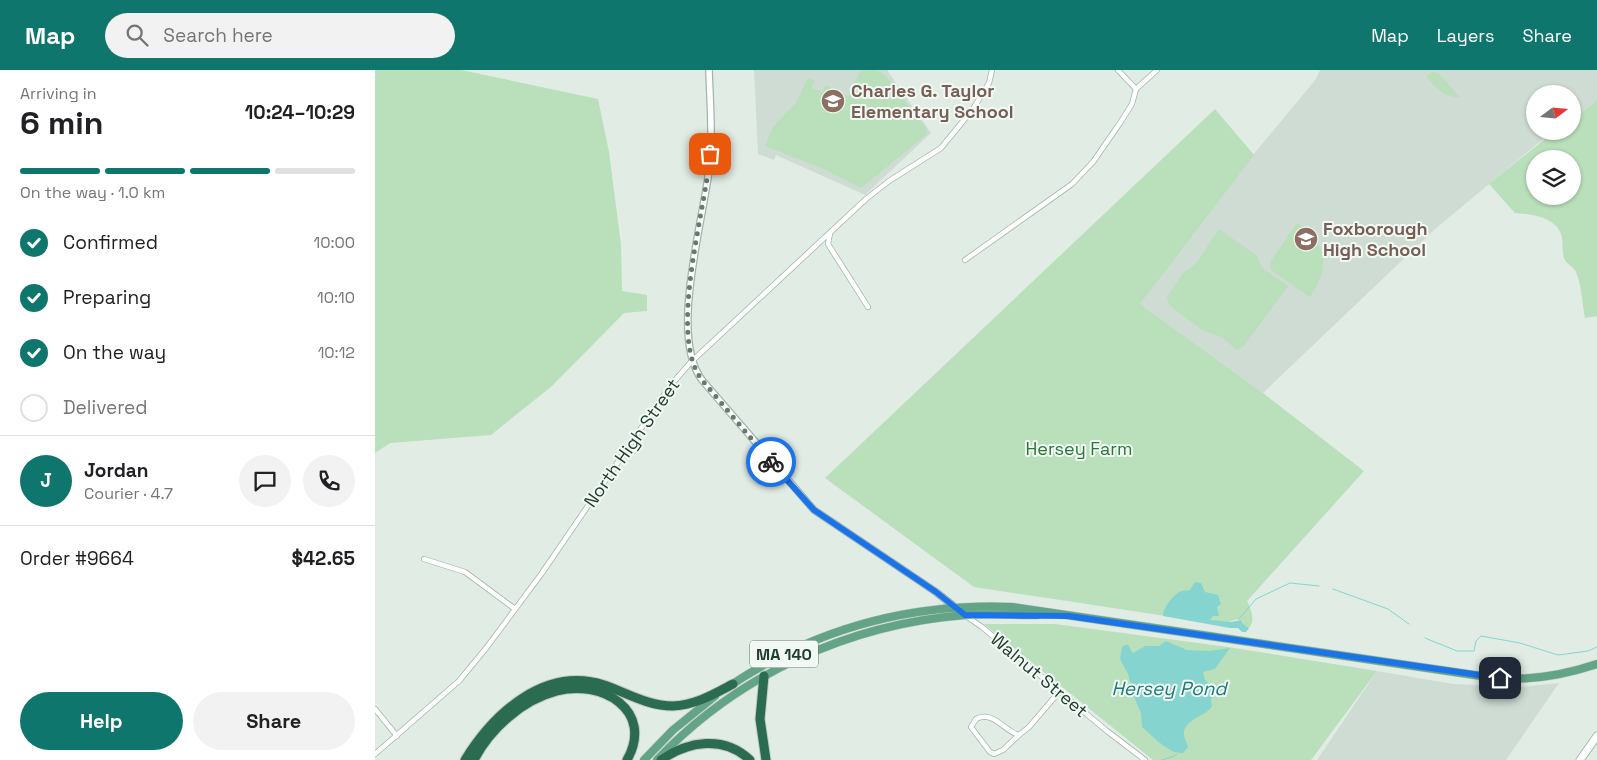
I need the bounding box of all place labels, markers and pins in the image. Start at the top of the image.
place label: Charles G. Taylor Elementary School [851,79,1014,123]
school or university icon: Charles G. Taylor Elementary School [820,88,846,114]
pin [689,133,731,175]
place label: Foxborough High School [1323,217,1428,261]
school or university icon: Foxborough High School [1293,226,1319,252]
pin [1479,657,1521,699]

